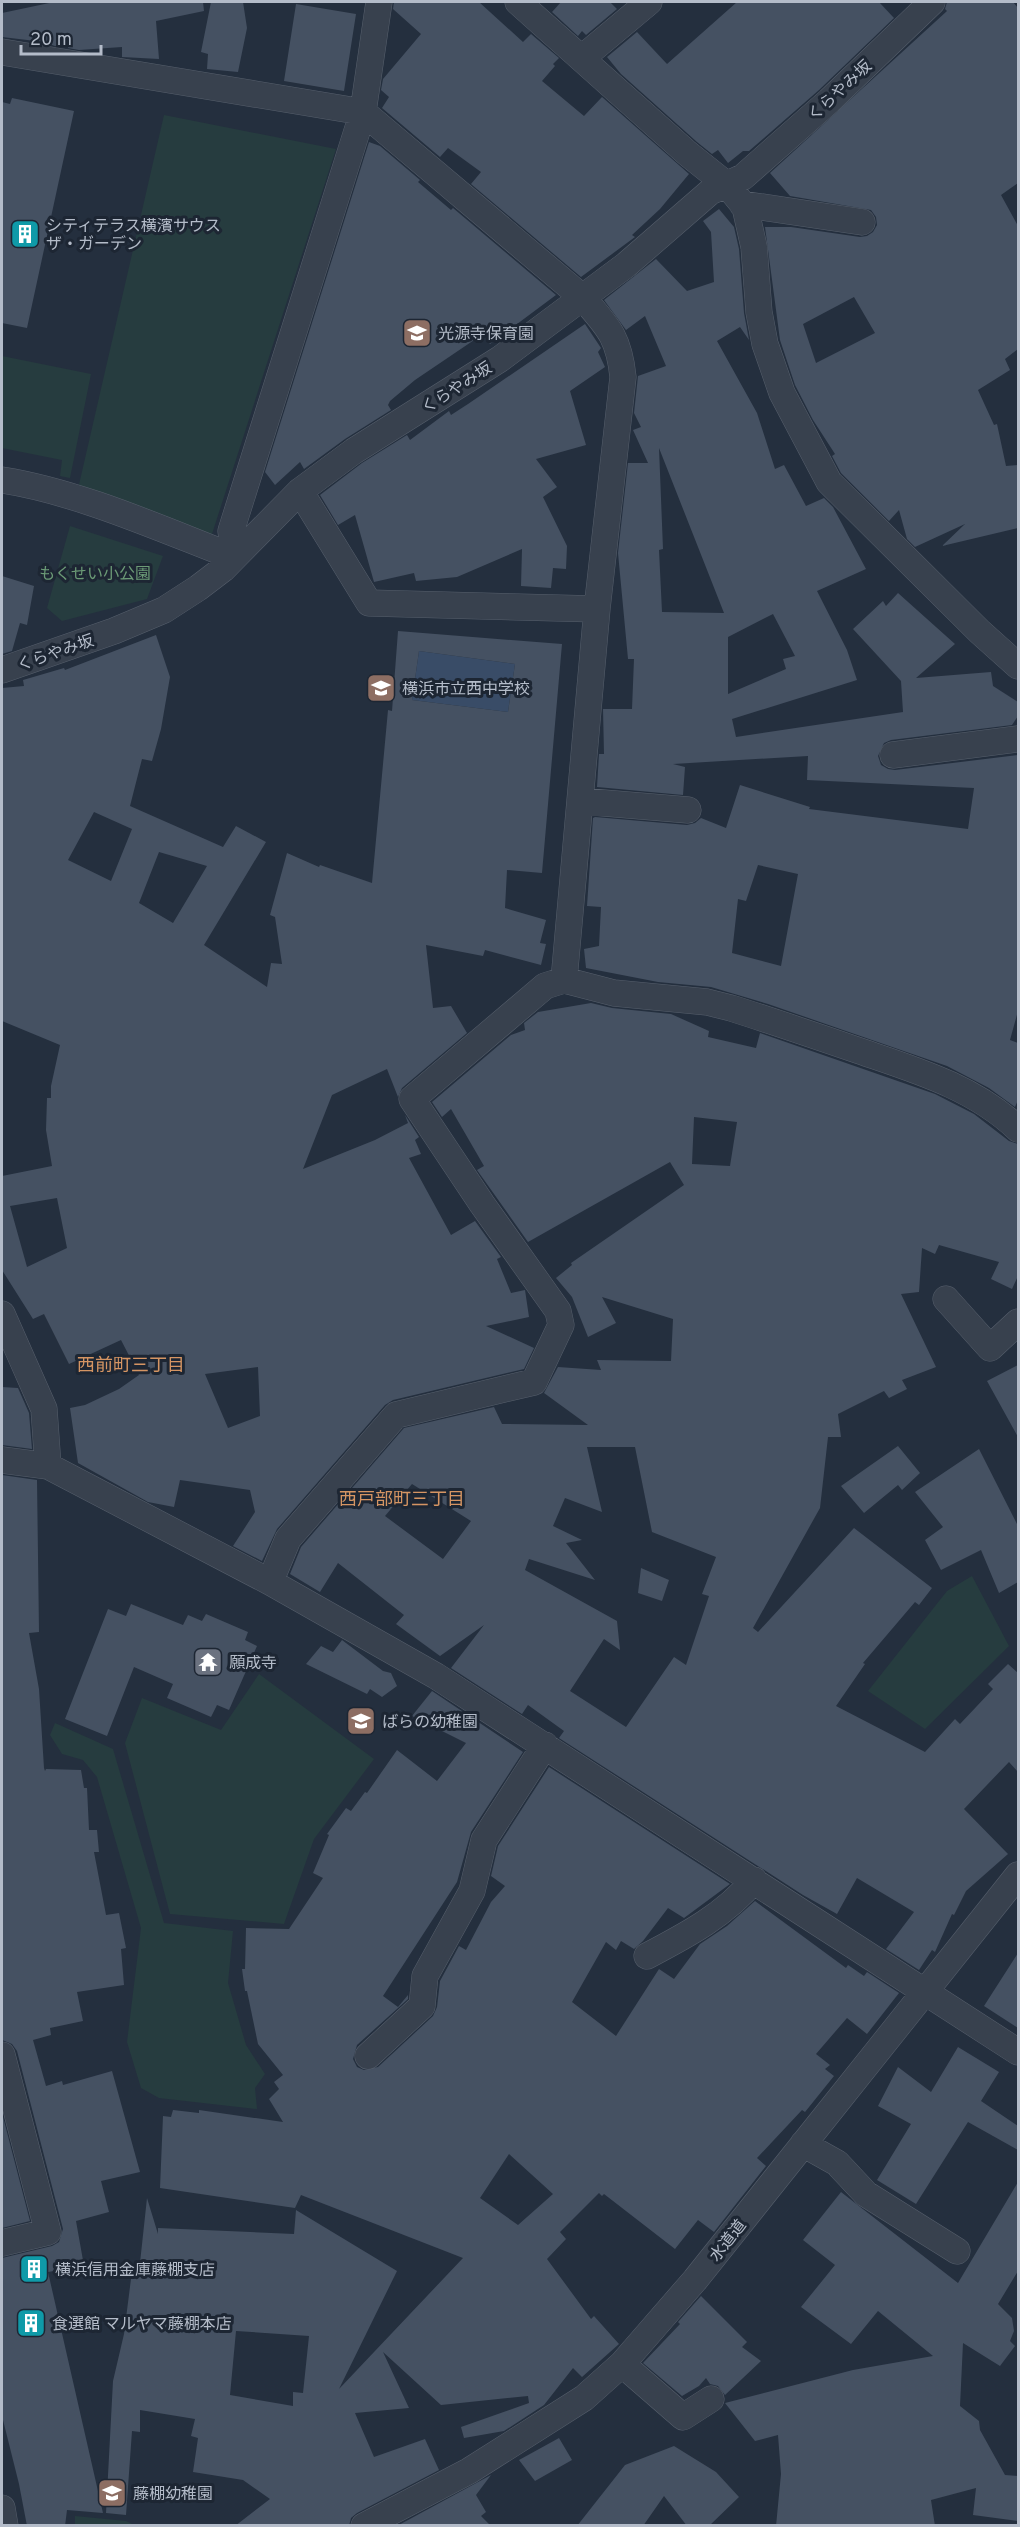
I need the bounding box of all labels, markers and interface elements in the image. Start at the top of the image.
scale bar [21,18,100,56]
text: 20 m [30,29,72,52]
street label: くらやみ坂 [804,57,876,126]
place label: シティテラス横濱サウス ザ・ガーデン [46,217,221,255]
building icon: シティテラス横濱サウス ザ・ガーデン [9,218,41,250]
school or university icon: 光源寺保育園 [401,317,433,349]
place label: 光源寺保育園 [438,325,534,345]
street label: くらやみ坂 [418,359,496,419]
park label: もくせい小公園 [39,565,151,585]
street label: くらやみ坂 [15,631,97,676]
school or university icon: 横浜市立西中学校 [365,672,397,704]
place label: 横浜市立西中学校 [402,680,530,700]
district label: 西前町三丁目 [77,1355,185,1378]
district label: 西戸部町三丁目 [339,1489,465,1512]
temple icon: 願成寺 [192,1646,224,1678]
place label: 願成寺 [229,1654,277,1674]
school or university icon: ばらの幼稚園 [345,1705,377,1737]
place label: ばらの幼稚園 [382,1713,478,1733]
street label: 水道道 [706,2216,751,2266]
building icon: 横浜信用金庫藤棚支店 [18,2253,50,2285]
place label: 横浜信用金庫藤棚支店 [55,2261,215,2281]
building icon: 食選館 マルヤマ藤棚本店 [15,2307,47,2339]
place label: 食選館 マルヤマ藤棚本店 [52,2315,232,2335]
school or university icon: 藤棚幼稚園 [96,2477,128,2509]
place label: 藤棚幼稚園 [133,2485,213,2505]

